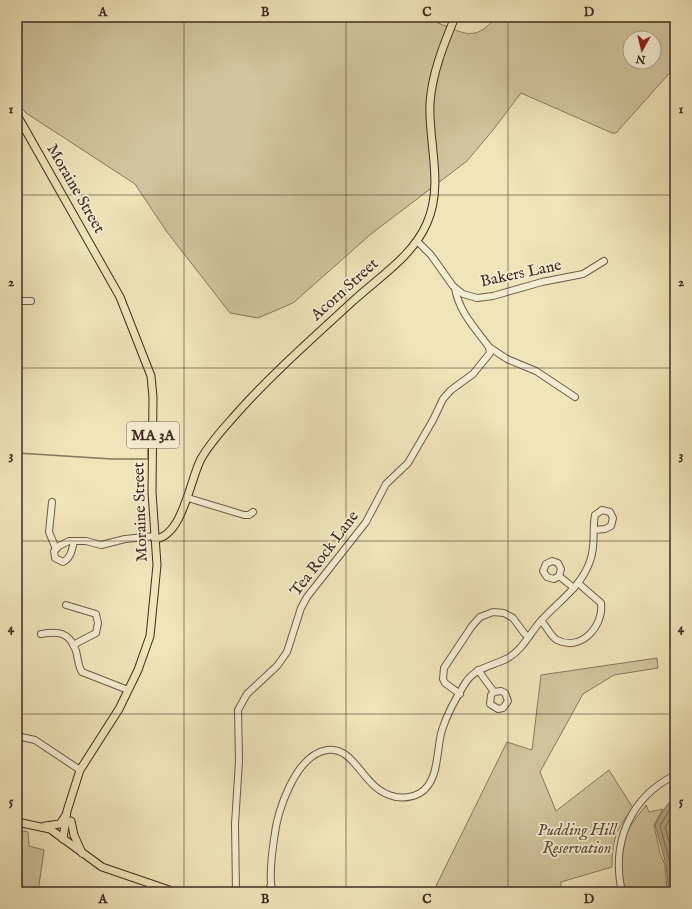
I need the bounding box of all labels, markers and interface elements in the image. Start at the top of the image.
text: A [98,4,109,21]
text: B [261,4,270,21]
text: C [422,4,432,21]
text: D [584,4,595,21]
north arrow [622,30,662,70]
text: N [635,51,647,67]
text: 1 [9,101,14,118]
text: 1 [679,101,684,118]
street label: Moraine Street [41,141,109,238]
street label: Acorn Street [306,254,383,326]
street label: Bakers Lane [479,256,563,292]
text: 2 [8,274,14,291]
text: 2 [678,274,684,291]
road number: MA 3A [127,422,179,448]
text: 3 [9,447,14,464]
text: 3 [679,447,684,464]
street label: Moraine Street [129,461,153,562]
street label: Tea Rock Lane [286,507,364,601]
text: 4 [8,620,15,637]
text: 4 [678,620,685,637]
text: 5 [9,793,14,810]
text: 5 [679,793,684,810]
park label: Pudding Hill Reservation [538,821,618,859]
text: A [98,891,109,908]
text: B [261,891,270,908]
text: C [422,891,432,908]
text: D [584,891,595,908]

